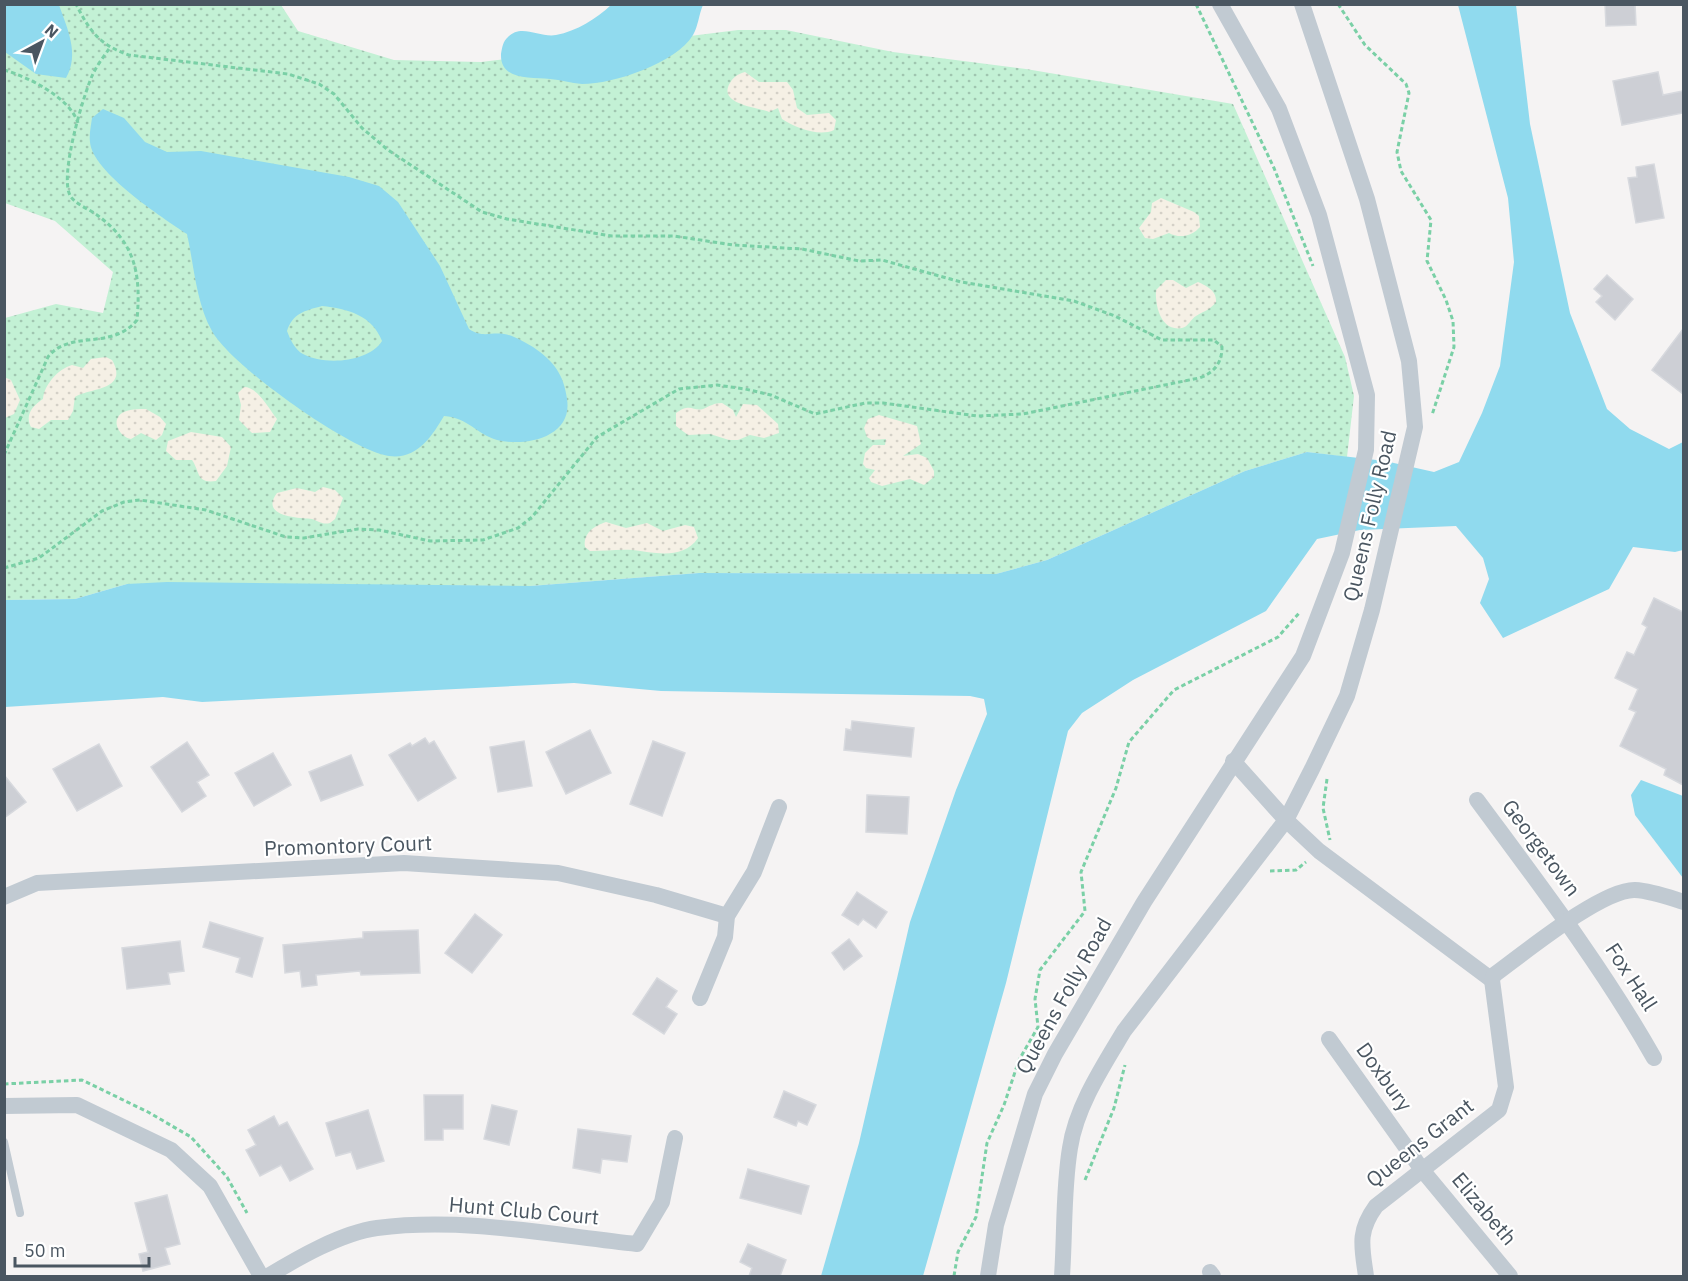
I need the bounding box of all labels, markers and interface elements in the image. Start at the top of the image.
north arrow [12,12,72,72]
text: N [41,19,63,42]
street label: Queens Folly Road [1336,427,1402,604]
street label: Georgetown [1496,793,1587,902]
street label: Promontory Court [263,828,433,862]
street label: Queens Folly Road [1009,912,1118,1079]
street label: Fox Hall [1599,937,1664,1016]
street label: Doxbury [1350,1036,1420,1117]
street label: Queens Grant [1360,1091,1479,1193]
street label: Elizabeth [1446,1166,1524,1251]
street label: Hunt Club Court [448,1189,600,1231]
scale bar [15,1230,148,1268]
text: 50 m [24,1239,66,1262]

